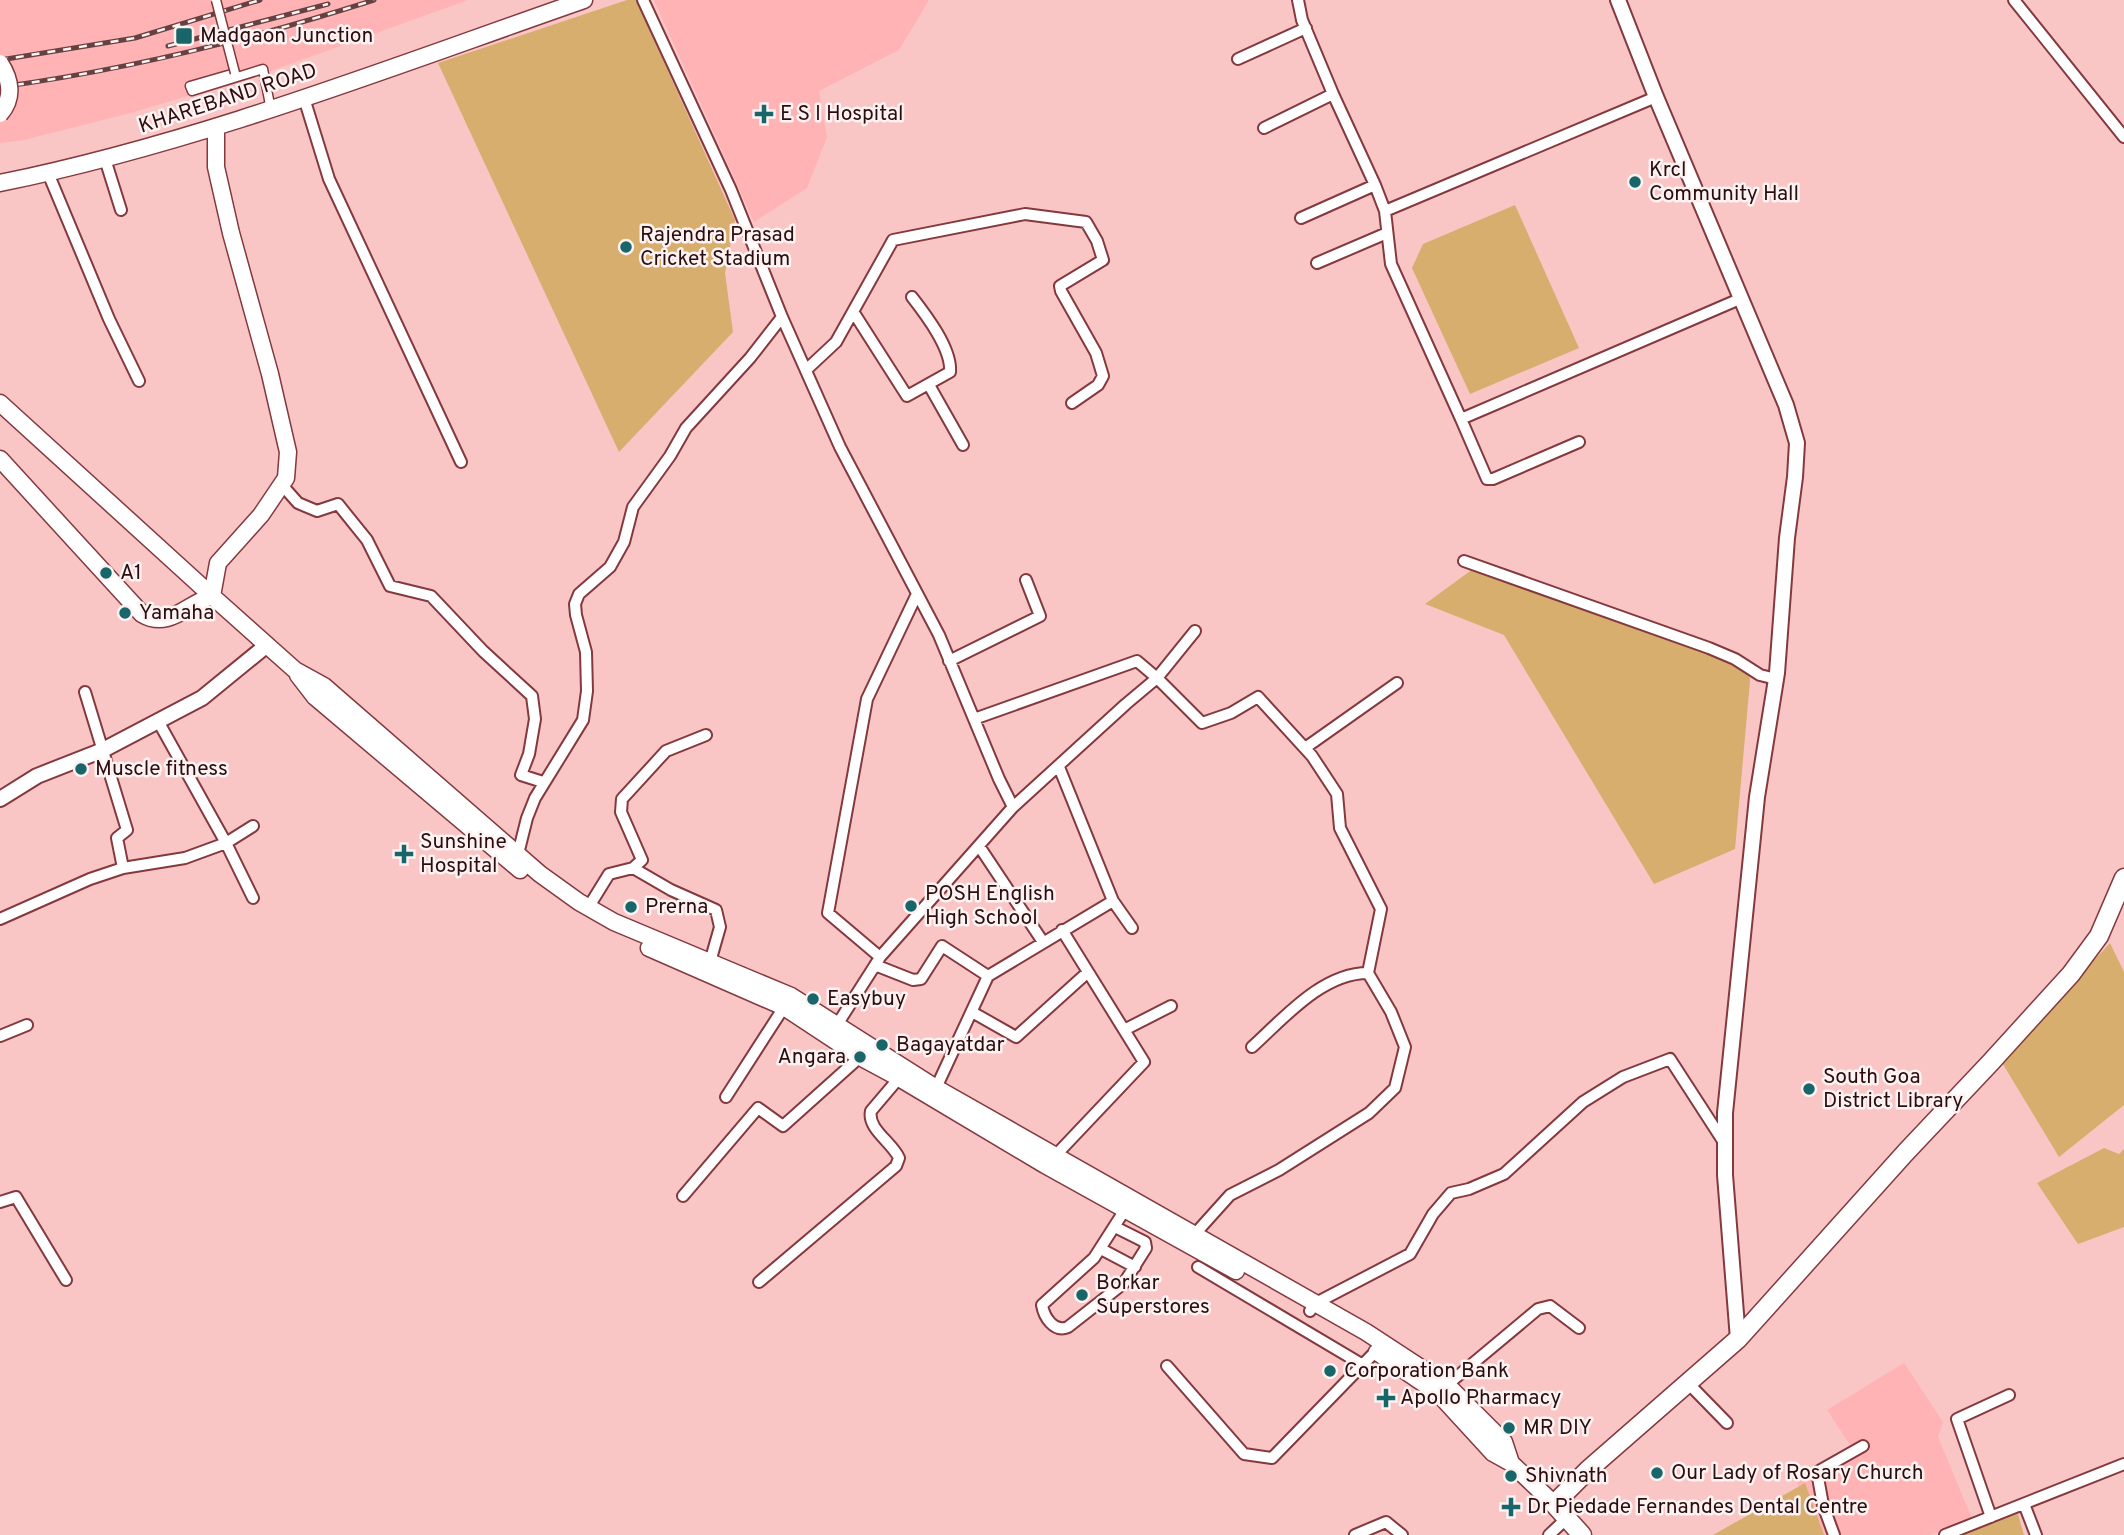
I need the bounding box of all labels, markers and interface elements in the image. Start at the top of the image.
place label: Madgaon Junction [200,23,373,50]
marker: Madgaon Junction [174,26,194,46]
street label: KHAREBAND ROAD [135,57,321,141]
place label: E S I Hospital [780,101,903,128]
marker: E S I Hospital [754,104,774,124]
place label: Krcl Community Hall [1649,157,1799,208]
marker: Krcl Community Hall [1627,174,1643,190]
place label: Rajendra Prasad Cricket Stadium [640,222,795,273]
marker: Rajendra Prasad Cricket Stadium [618,239,634,255]
place label: A1 [120,560,142,587]
marker: A1 [98,565,114,581]
place label: Yamaha [139,600,214,627]
marker: Yamaha [117,605,133,621]
place label: Muscle fitness [95,756,228,783]
marker: Muscle fitness [73,761,89,777]
place label: Sunshine Hospital [420,829,507,880]
marker: Sunshine Hospital [394,844,414,864]
place label: POSH English High School [925,881,1055,932]
place label: Prerna [645,894,708,921]
marker: POSH English High School [903,898,919,914]
marker: Prerna [623,899,639,915]
place label: Easybuy [827,986,906,1013]
marker: Easybuy [805,991,821,1007]
place label: Bagayatdar [896,1032,1005,1059]
marker: Bagayatdar [874,1037,890,1053]
place label: Angara [778,1044,846,1071]
marker: Angara [852,1049,868,1065]
place label: South Goa District Library [1823,1064,1963,1115]
marker: South Goa District Library [1801,1081,1817,1097]
place label: Borkar Superstores [1096,1270,1210,1321]
marker: Borkar Superstores [1074,1287,1090,1303]
place label: Corporation Bank [1344,1358,1509,1385]
marker: Corporation Bank [1322,1363,1338,1379]
place label: Apollo Pharmacy [1400,1385,1561,1412]
marker: Apollo Pharmacy [1378,1390,1394,1406]
place label: MR DIY [1523,1415,1592,1442]
marker: MR DIY [1501,1420,1517,1436]
place label: Our Lady of Rosary Church [1671,1460,1923,1487]
place label: Shivnath [1525,1463,1608,1490]
marker: Our Lady of Rosary Church [1649,1465,1665,1481]
marker: Shivnath [1503,1468,1519,1484]
place label: Dr Piedade Fernandes Dental Centre [1527,1494,1868,1521]
marker: Dr Piedade Fernandes Dental Centre [1501,1497,1521,1517]

